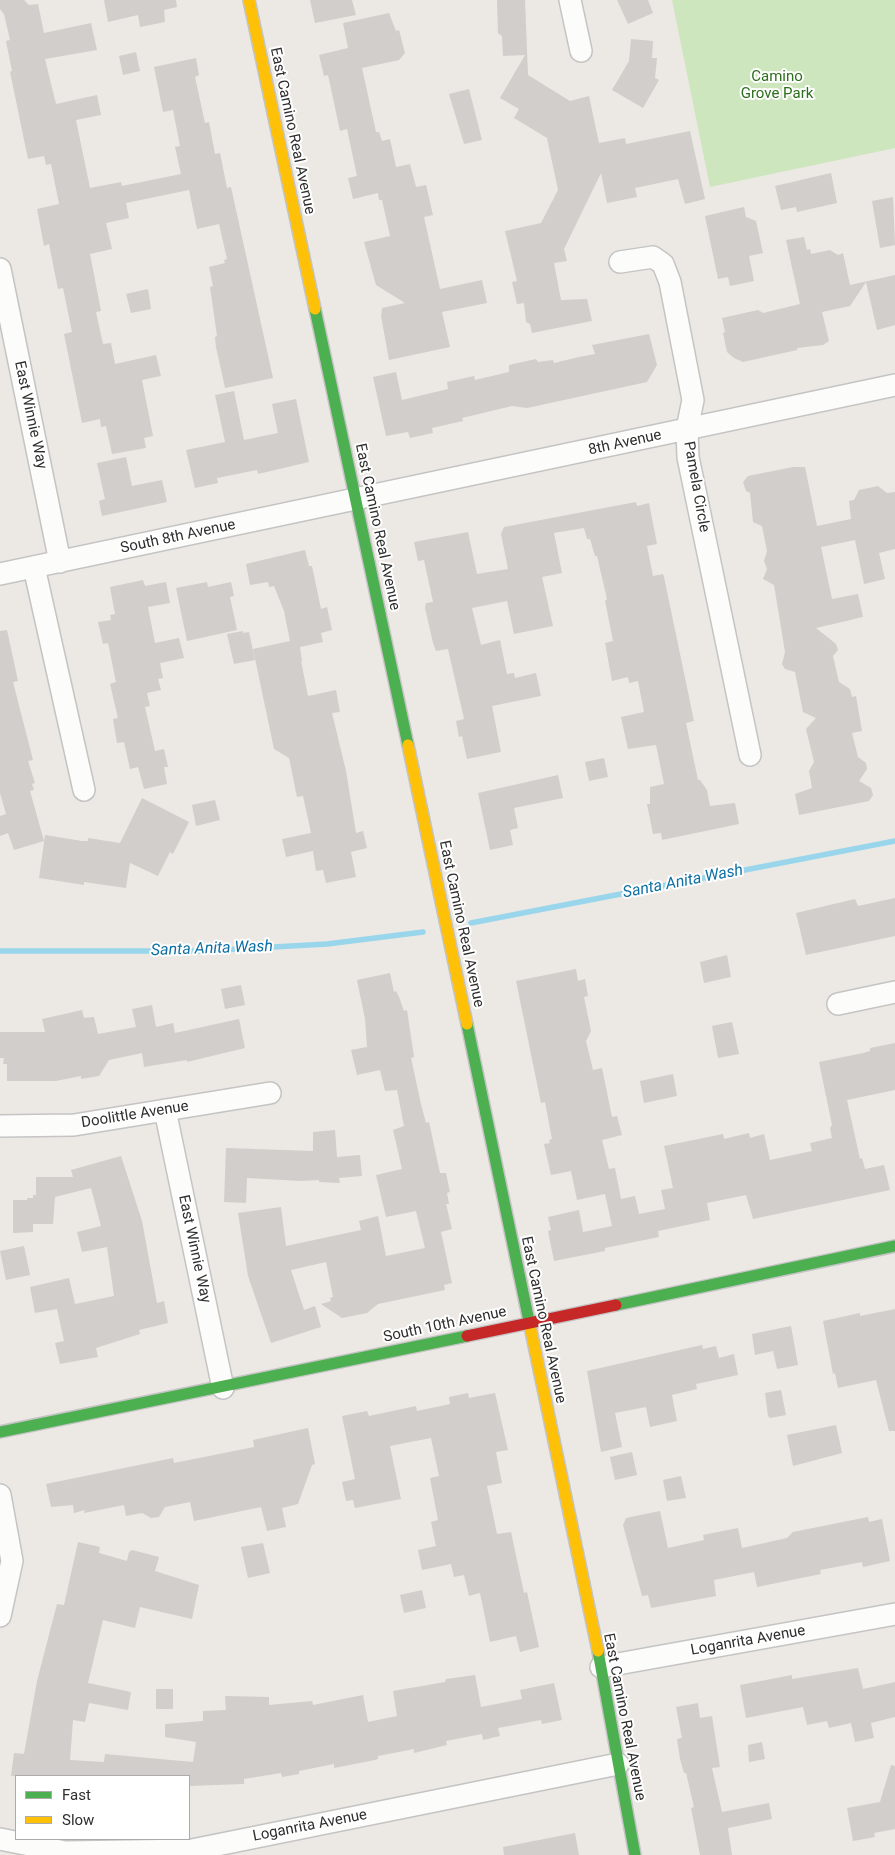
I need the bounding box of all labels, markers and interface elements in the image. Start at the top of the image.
street label: East Camino Real Avenue [266,46,318,216]
park label: Camino Grove Park [741,68,813,103]
street label: East Winnie Way [10,359,50,471]
street label: 8th Avenue [587,426,663,460]
street label: Pamela Circle [679,440,713,534]
street label: East Camino Real Avenue [351,442,403,612]
street label: South 8th Avenue [119,516,237,558]
street label: East Camino Real Avenue [435,839,487,1009]
water label: Santa Anita Wash [621,861,745,903]
water label: Santa Anita Wash [151,937,273,961]
street label: Doolittle Avenue [80,1098,190,1132]
street label: East Winnie Way [174,1193,214,1305]
street label: East Camino Real Avenue [517,1235,569,1405]
street label: South 10th Avenue [382,1303,508,1347]
street label: Loganrita Avenue [689,1622,807,1660]
street label: East Camino Real Avenue [599,1632,649,1802]
legend [15,1775,190,1840]
text: Fast [62,1786,91,1804]
street label: Loganrita Avenue [251,1806,369,1846]
text: Slow [62,1811,94,1829]

